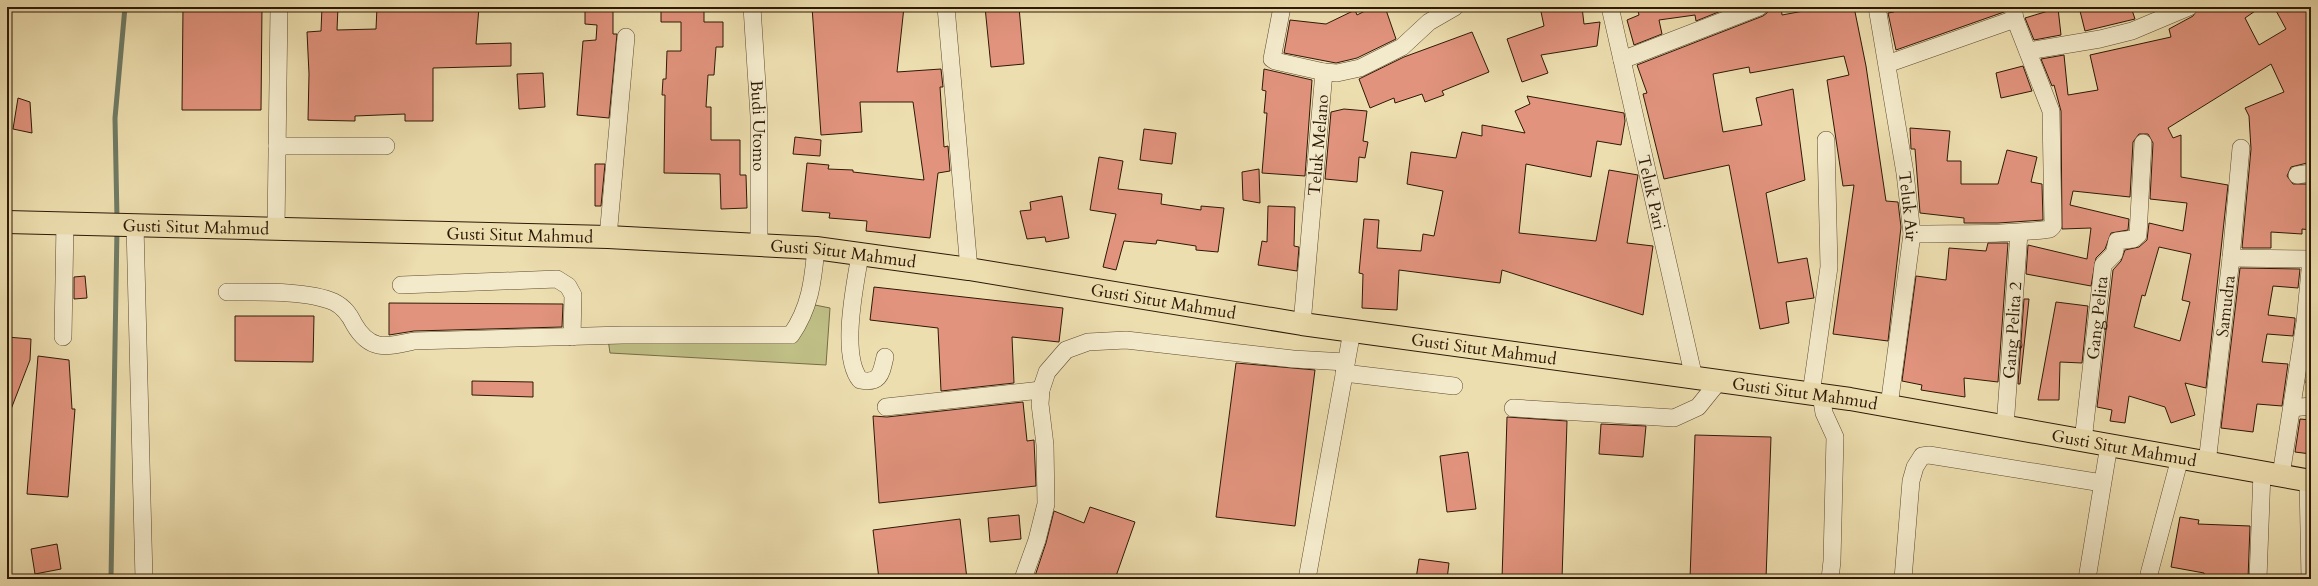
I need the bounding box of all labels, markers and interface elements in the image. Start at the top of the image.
street label: Budi Utomo [745,79,770,171]
street label: Teluk Melano [1303,93,1334,197]
street label: Teluk Pari [1632,153,1671,232]
street label: Teluk Air [1893,170,1923,244]
street label: Gusti Situt Mahmud [122,214,270,241]
street label: Gusti Situt Mahmud [446,222,593,249]
street label: Gusti Situt Mahmud [770,235,917,274]
street label: Samudra [2211,273,2241,338]
street label: Gang Pelita [2081,274,2114,361]
street label: Gusti Situt Mahmud [1089,278,1238,325]
street label: Gang Pelita 2 [1997,281,2027,380]
street label: Gusti Situt Mahmud [1410,328,1558,371]
street label: Gusti Situt Mahmud [1731,372,1879,416]
street label: Gusti Situt Mahmud [2050,424,2198,472]

